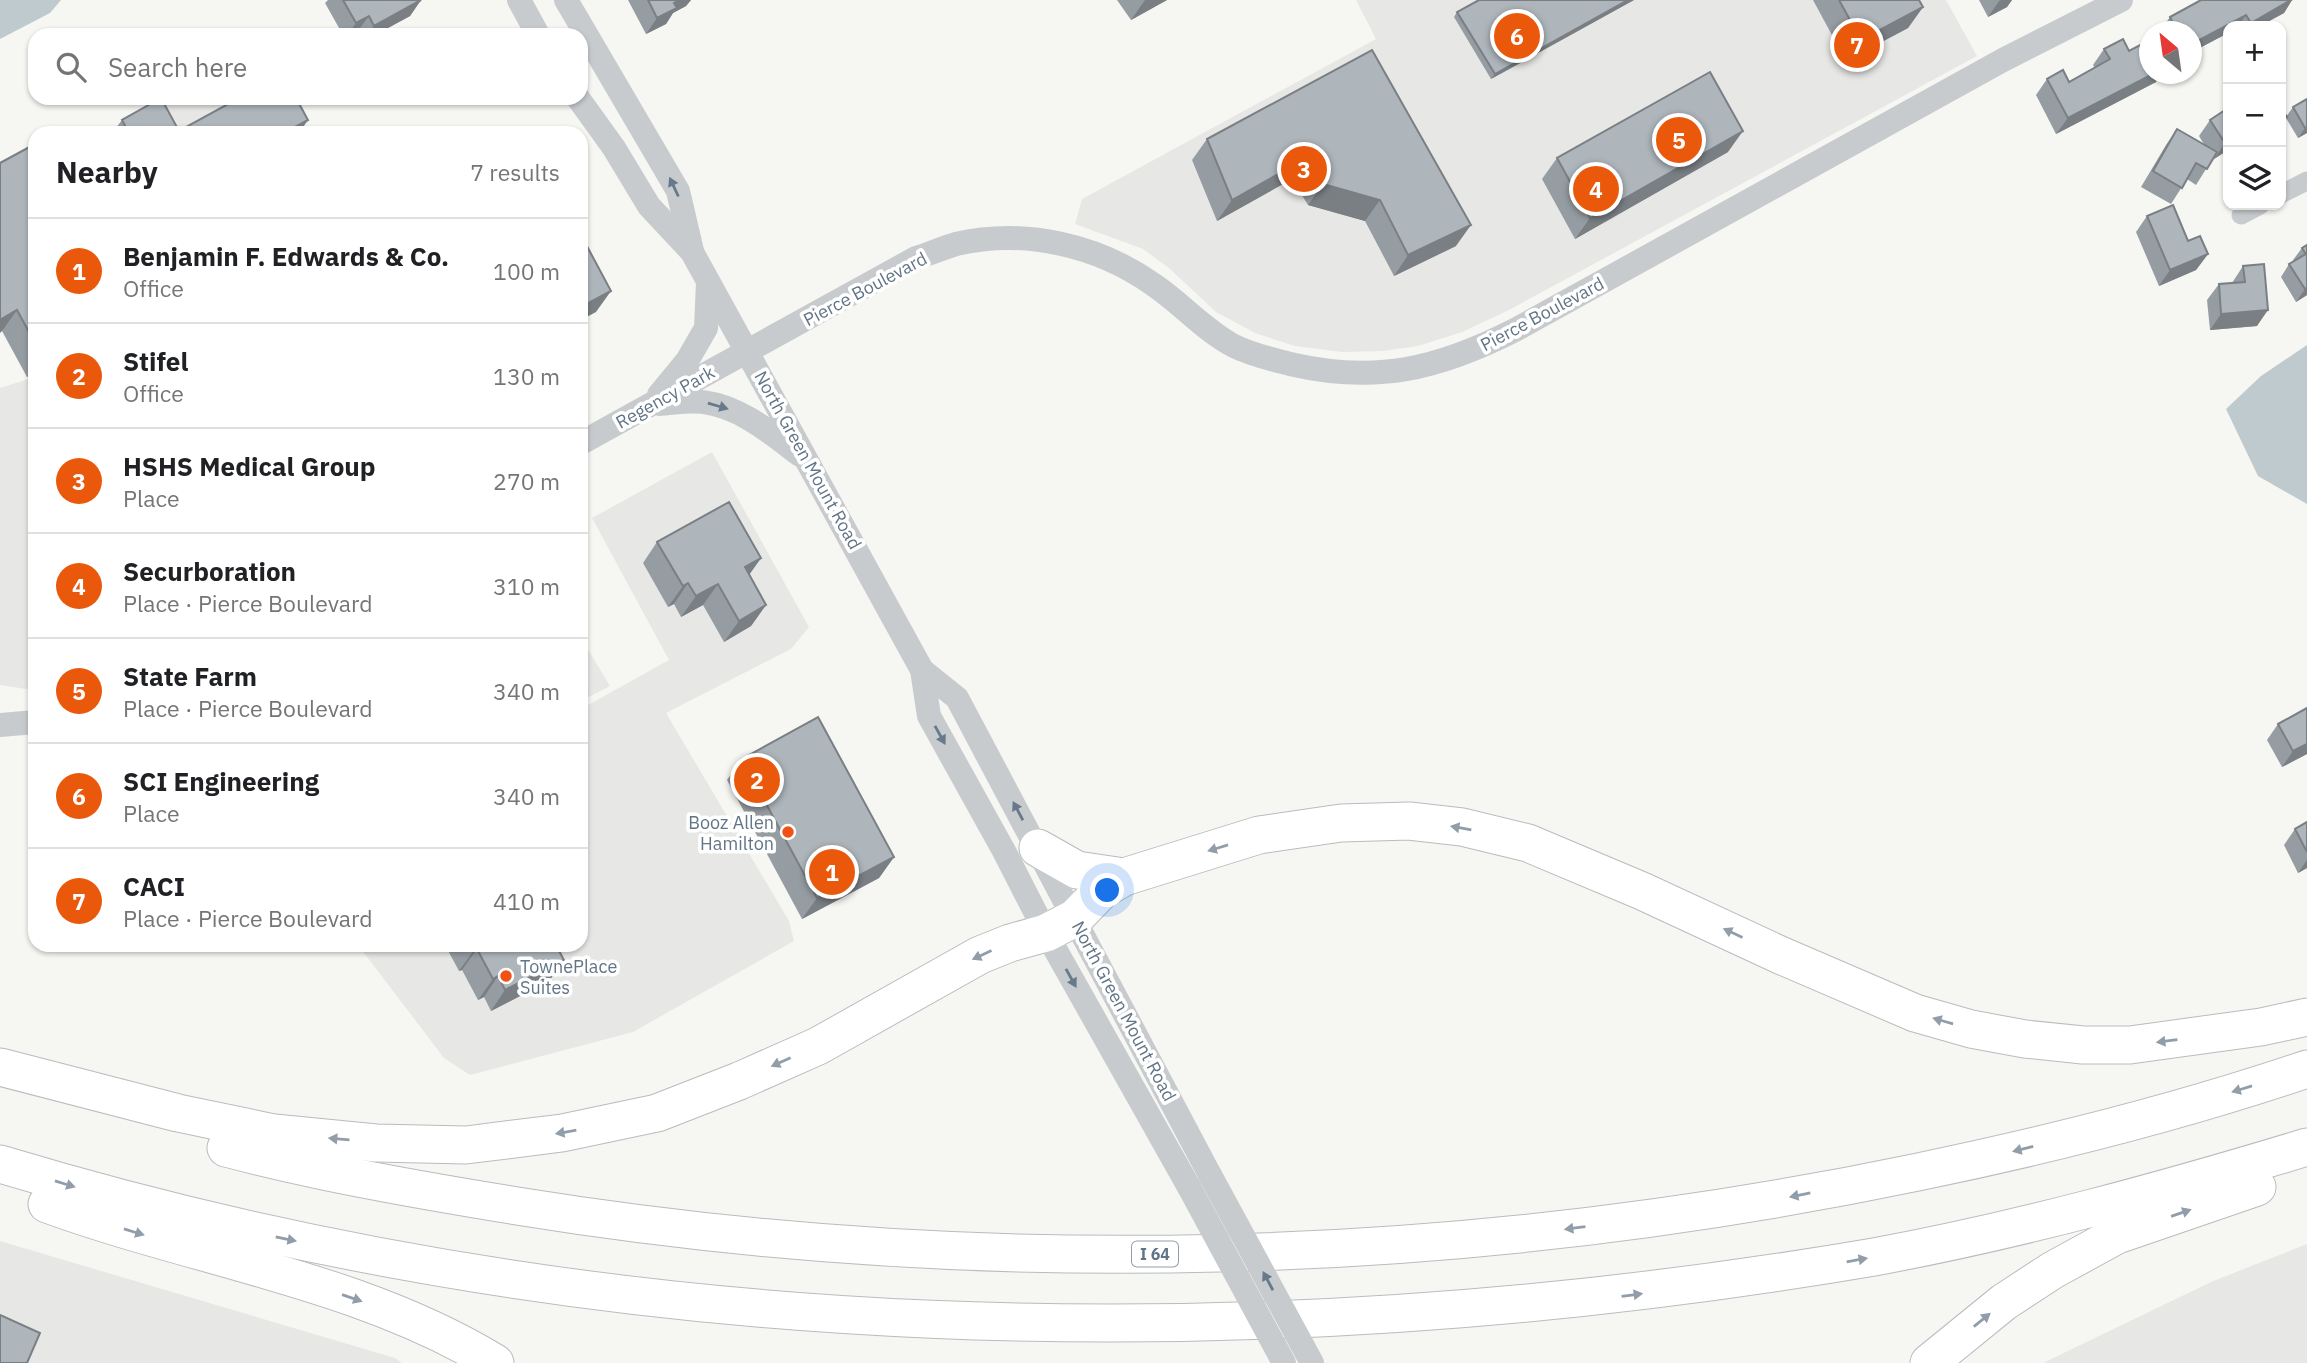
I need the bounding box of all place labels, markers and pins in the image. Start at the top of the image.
pin: 6 [1494,10,1540,62]
pin: 7 [1834,19,1880,71]
pin: 5 [1656,114,1702,166]
pin: 3 [1281,143,1327,195]
pin: 4 [1573,163,1619,215]
pin: 2 [734,754,780,806]
place label: Booz Allen Hamilton [688,811,774,855]
marker: Booz Allen Hamilton [780,824,796,840]
pin: 1 [809,846,855,898]
place label: TownePlace Suites [520,955,617,999]
marker: TownePlace Suites [498,968,514,984]

